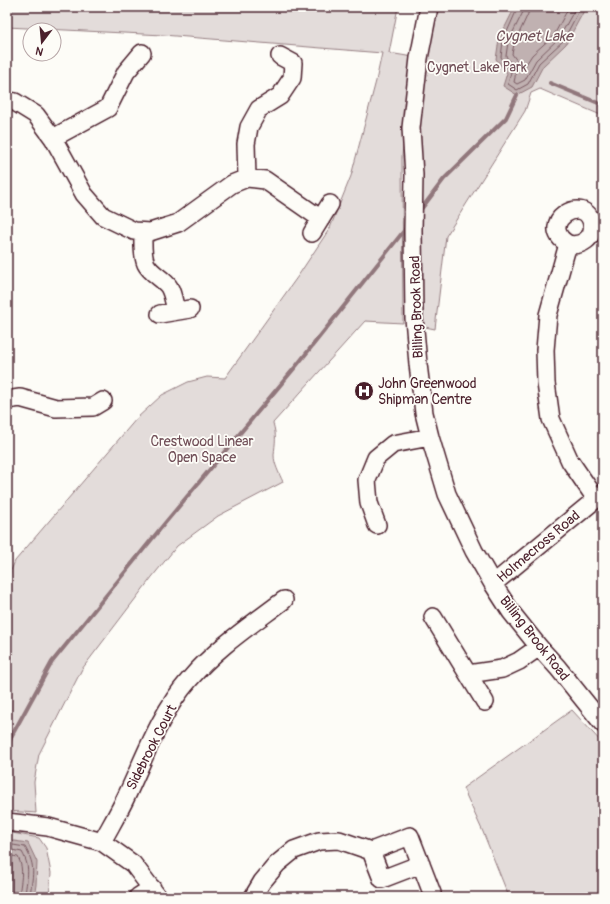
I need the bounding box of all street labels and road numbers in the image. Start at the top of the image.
street label: Billing Brook Road [406,255,427,359]
street label: Holmecross Road [493,507,583,586]
street label: Billing Brook Road [496,592,573,684]
street label: Sidebrook Court [123,701,180,793]

